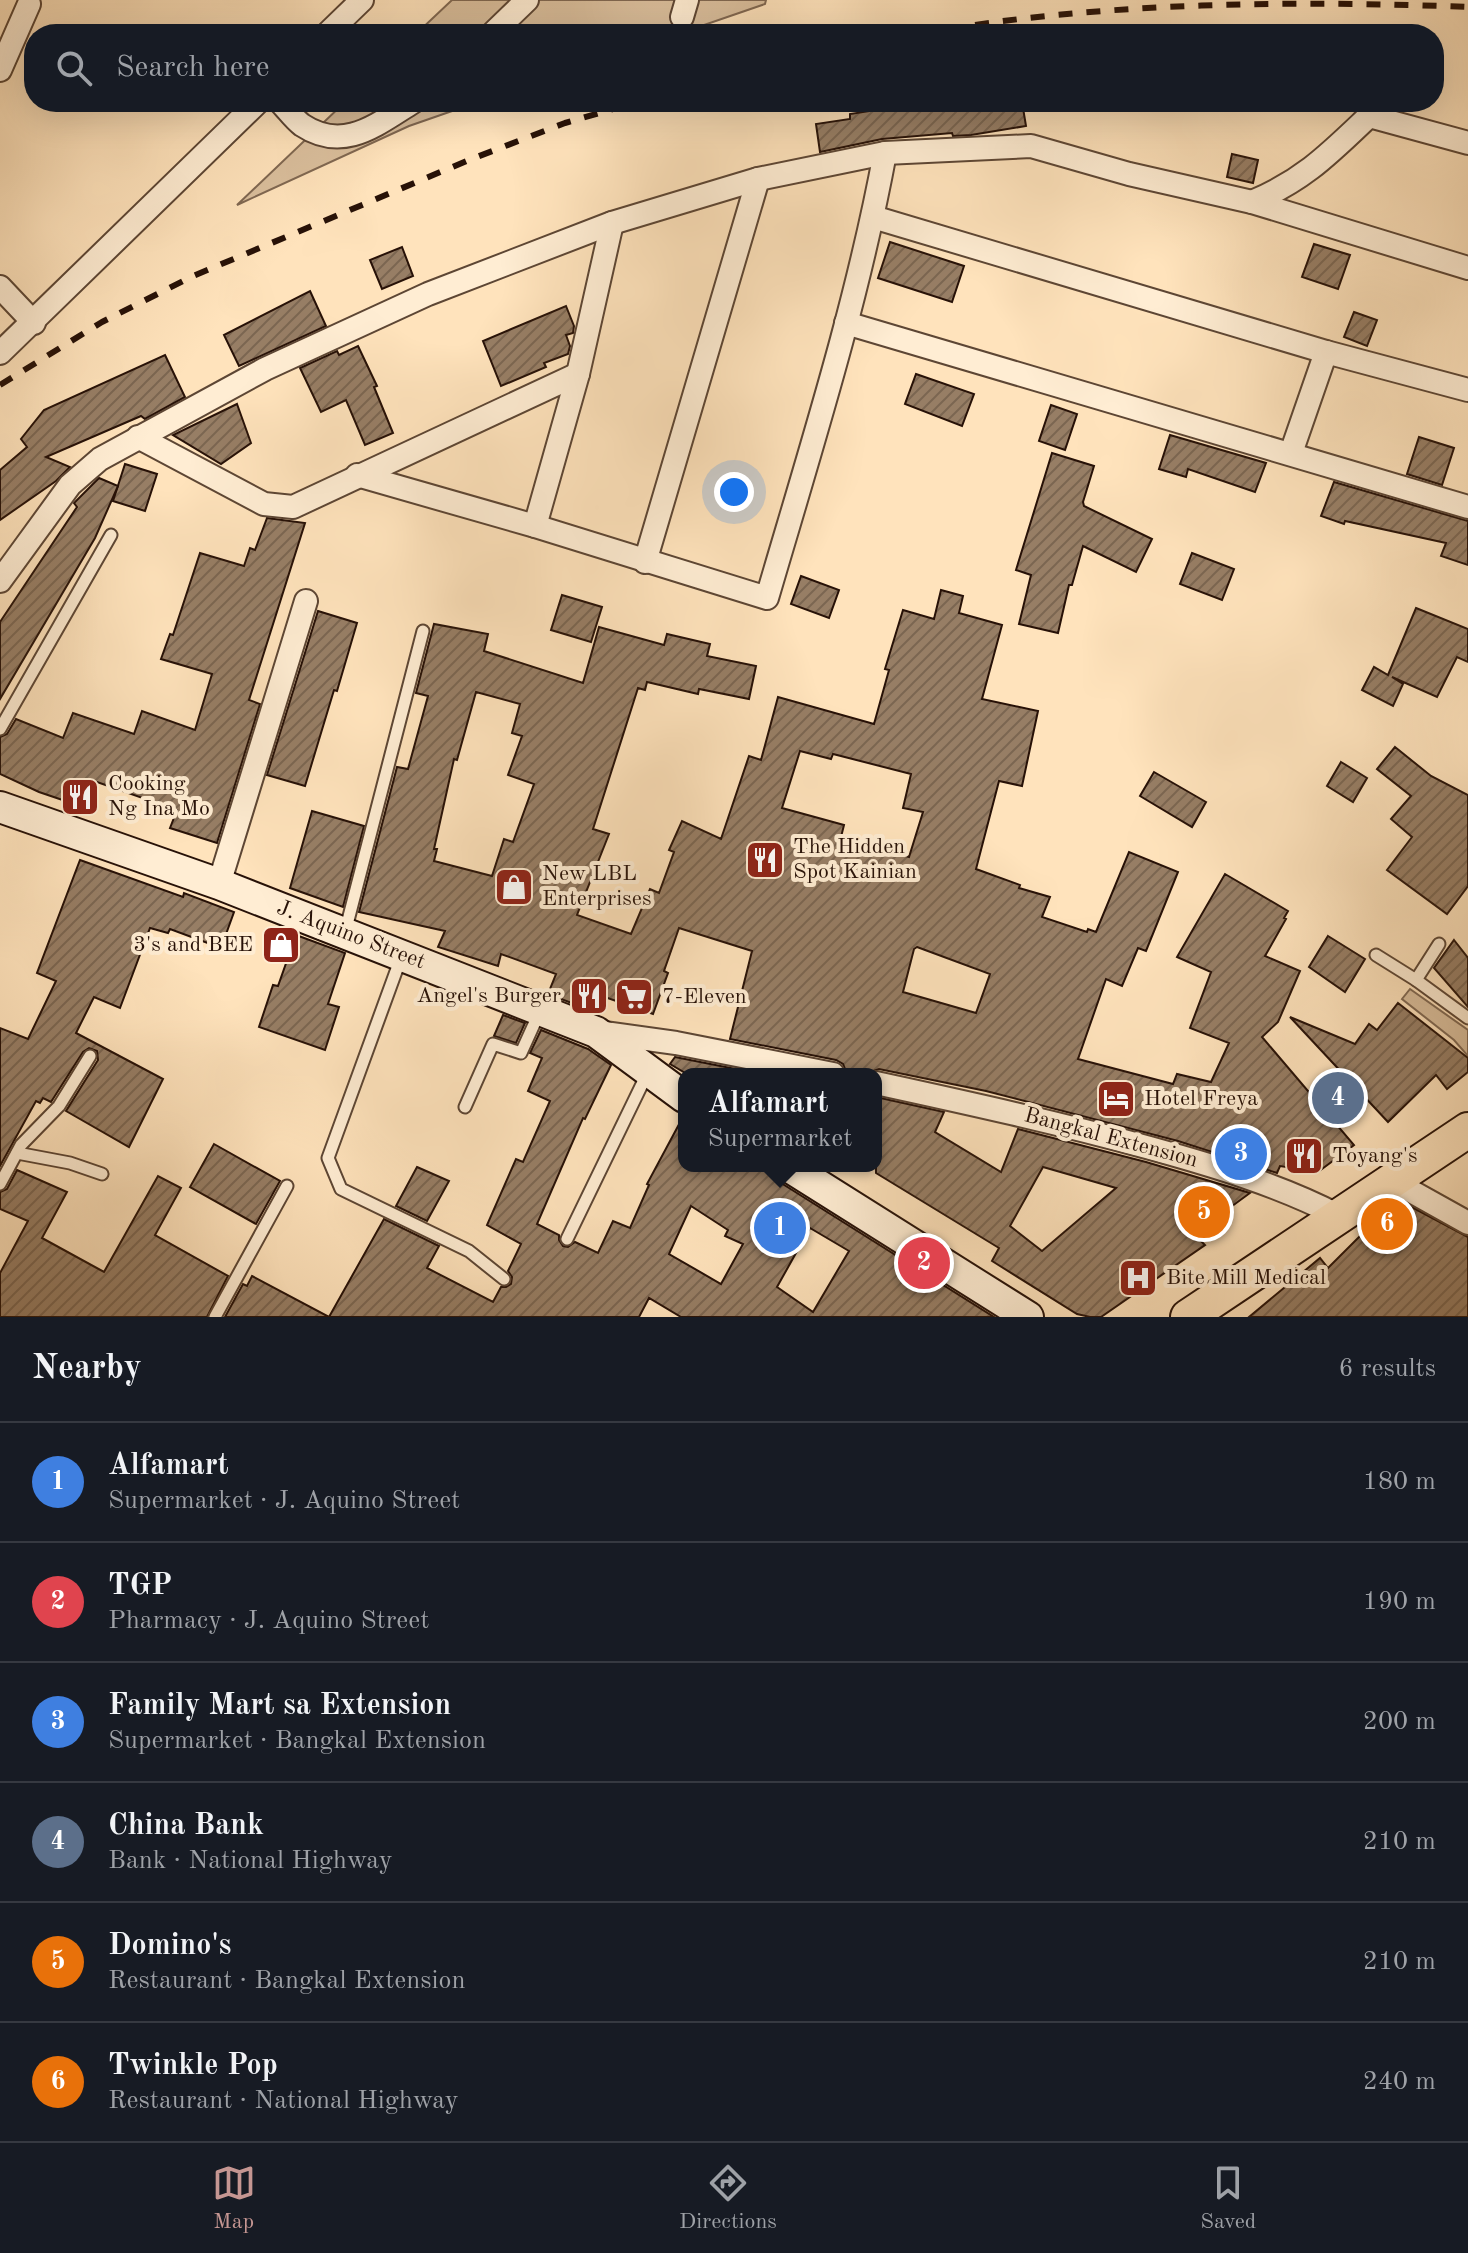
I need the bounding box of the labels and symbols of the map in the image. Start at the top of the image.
your location [714,472,754,512]
place label: Cooking Ng Ina Mo [108,773,210,820]
restaurant icon: Cooking Ng Ina Mo [59,776,101,818]
place label: The Hidden Spot Kainian [793,836,917,883]
restaurant icon: The Hidden Spot Kainian [744,839,786,881]
place label: New LBL Enterprises [542,863,651,910]
shop icon: New LBL Enterprises [493,866,535,908]
street label: J. Aquino Street [274,897,428,973]
shop icon: 3's and BEE [260,924,302,966]
place label: 3's and BEE [133,934,253,956]
restaurant icon: Angel's Burger [568,975,610,1017]
supermarket icon: 7-Eleven [613,976,655,1018]
place label: Angel's Burger [416,985,561,1007]
place label: 7-Eleven [662,986,747,1008]
pin: 4 [1312,1068,1364,1128]
hotel icon: Hotel Freya [1095,1078,1137,1120]
place label: Hotel Freya [1144,1088,1258,1110]
street label: Bangkal Extension [1022,1104,1200,1172]
pin: 3 [1215,1124,1267,1184]
restaurant icon: Toyang's [1283,1135,1325,1177]
place label: Toyang's [1332,1145,1418,1167]
pin: 5 [1178,1182,1230,1242]
pin: 6 [1361,1194,1413,1254]
pin: 1 [754,1198,806,1258]
pin: 2 [898,1233,950,1293]
hospital icon: Bite Mill Medical [1117,1257,1159,1299]
place label: Bite Mill Medical [1166,1267,1326,1289]

